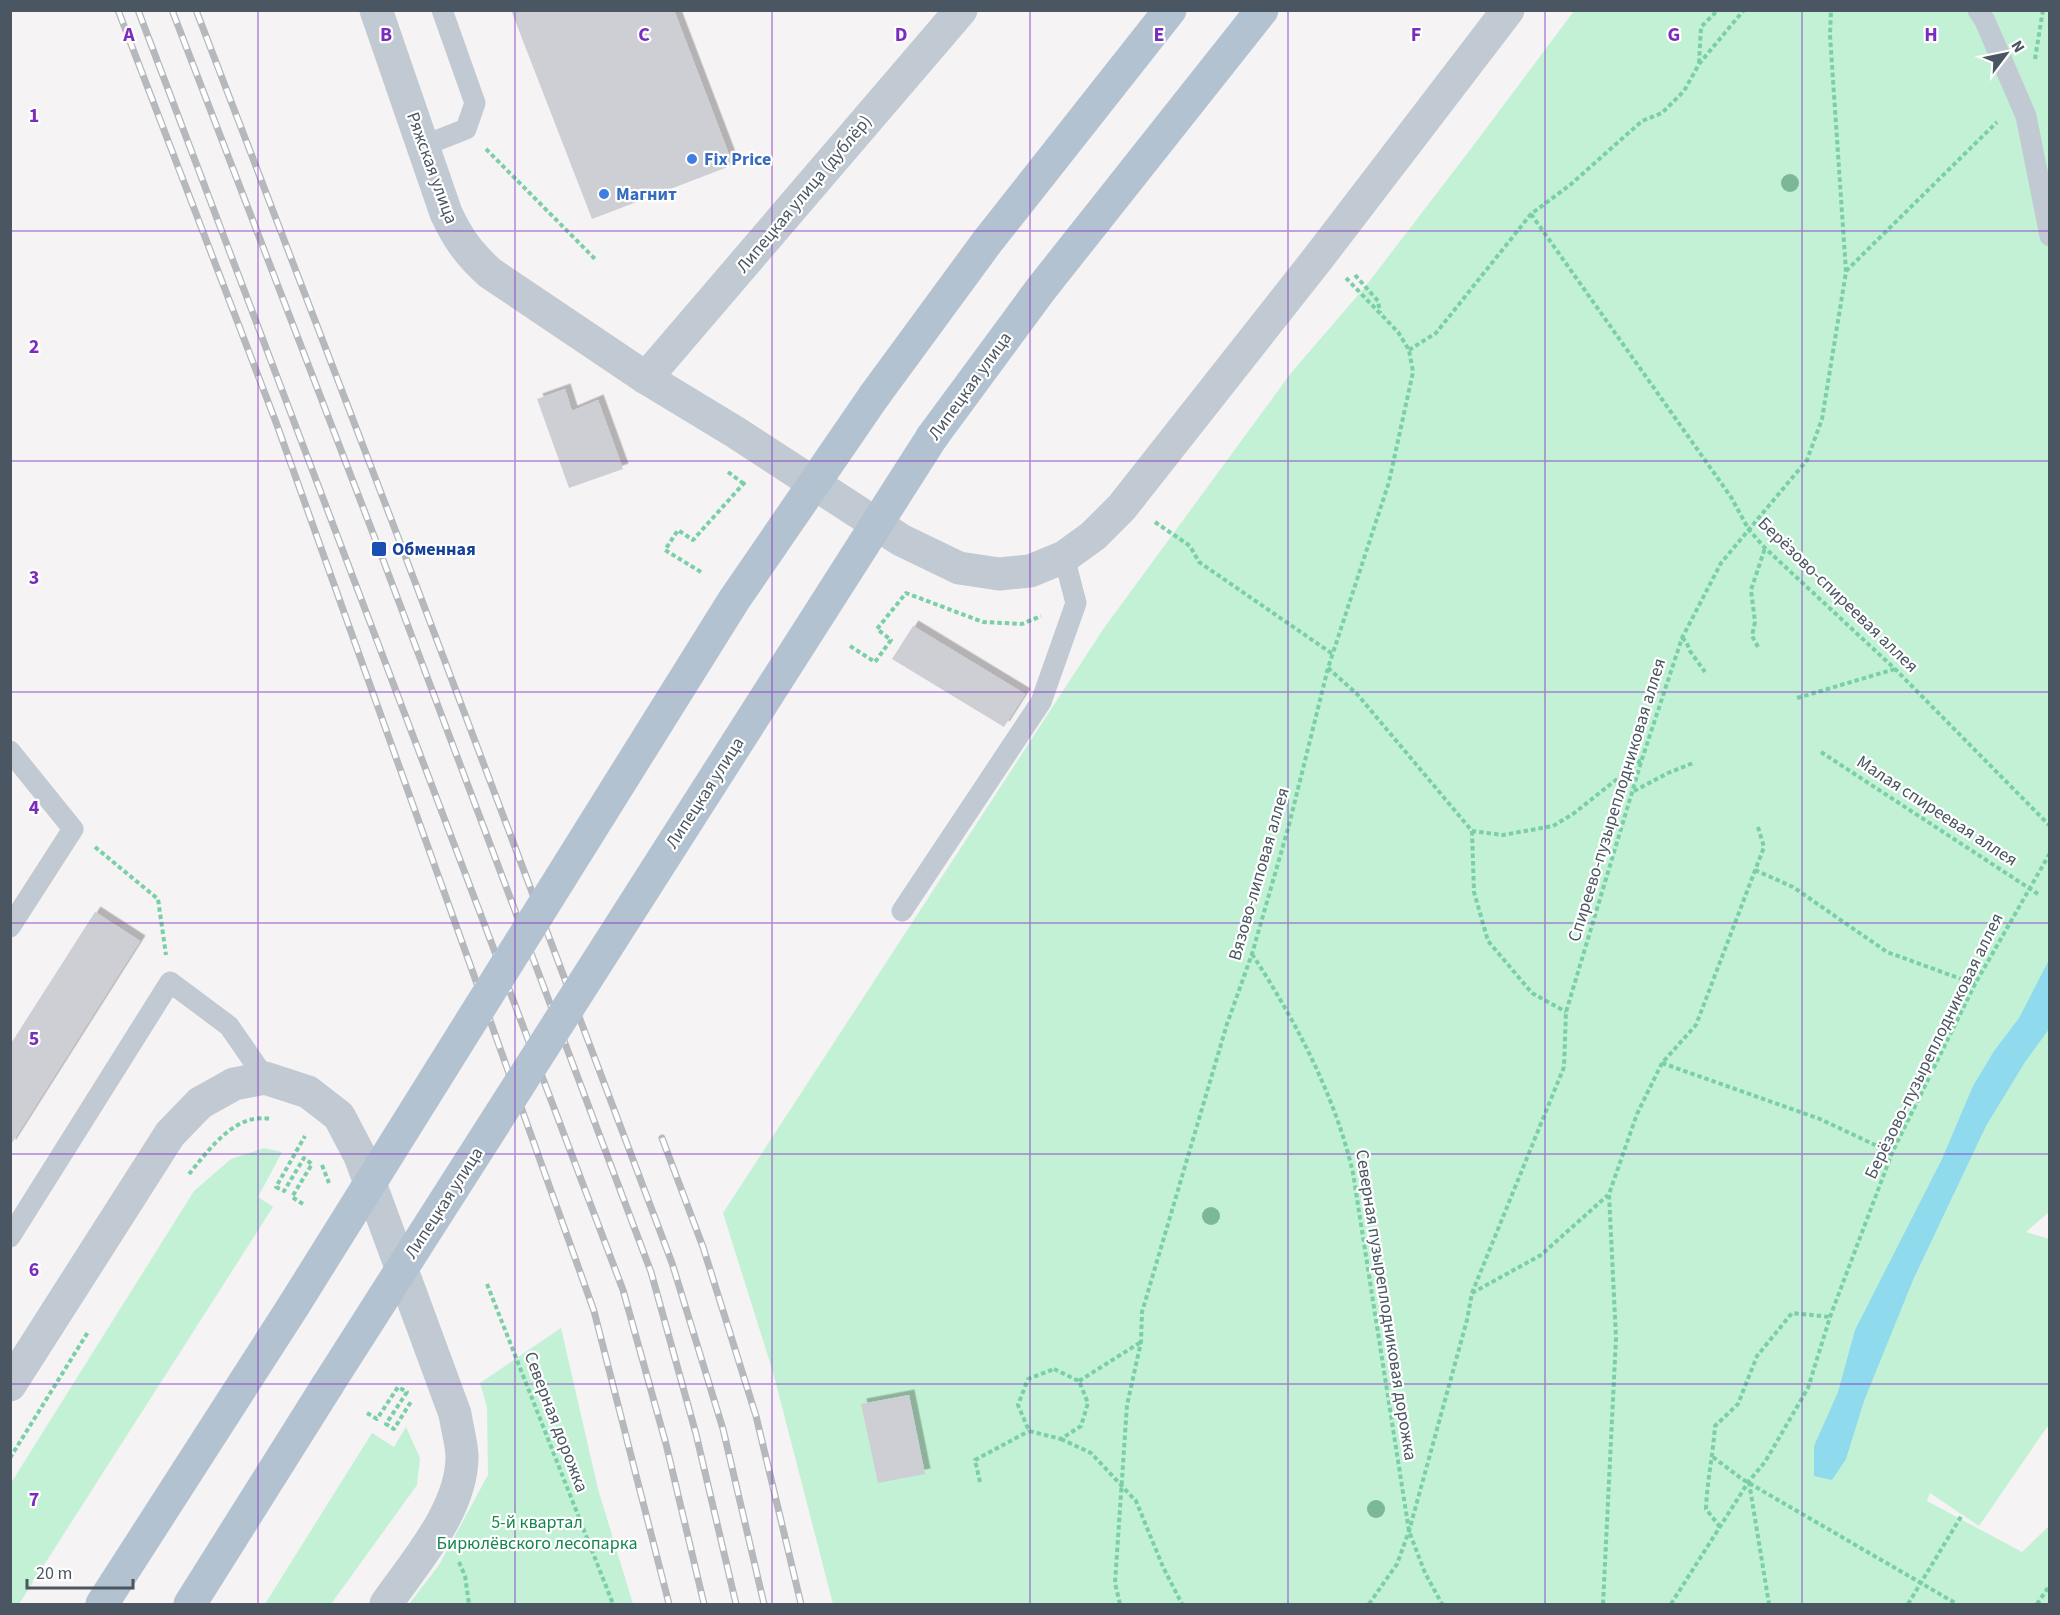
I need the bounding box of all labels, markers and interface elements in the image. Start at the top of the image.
text: A [122,21,135,49]
text: B [380,21,392,49]
text: C [638,21,650,49]
text: D [895,21,907,49]
text: E [1154,21,1164,49]
text: F [1411,21,1421,49]
text: G [1668,21,1680,49]
text: H [1924,21,1938,49]
north arrow [1976,24,2036,84]
text: N [2006,36,2030,57]
text: 1 [29,102,39,130]
street label: Ряжская улица [400,109,464,227]
street label: Липецкая улица (дублёр) [730,110,878,278]
place label: Fix Price [704,147,771,172]
marker: Fix Price [685,152,699,166]
place label: Магнит [616,182,677,207]
marker: Магнит [597,187,611,201]
street label: Липецкая улица [922,327,1018,445]
text: 2 [29,333,39,361]
street label: Берёзово-спиреевая аллея [1752,512,1924,678]
place label: Обменная [392,537,476,562]
marker: Обменная [370,540,388,558]
text: 3 [29,564,39,592]
street label: Спиреево-пузыреплодниковая аллея [1562,655,1672,945]
street label: Липецкая улица [660,732,750,854]
street label: Малая спиреевая аллея [1852,750,2022,872]
street label: Вязово-липовая аллея [1222,785,1296,963]
text: 4 [29,794,40,822]
street label: Берёзово-пузыреплодниковая аллея [1859,909,2009,1183]
text: 5 [29,1025,39,1053]
street label: Липецкая улица [399,1142,489,1264]
street label: Северная пузыреплодниковая дорожка [1349,1148,1423,1462]
text: 6 [29,1256,39,1284]
street label: Северная дорожка [518,1348,594,1496]
text: 7 [29,1486,39,1514]
park label: 5-й квартал Бирюлёвского лесопарка [437,1510,637,1556]
scale bar [27,1552,134,1590]
text: 20 m [36,1561,72,1586]

